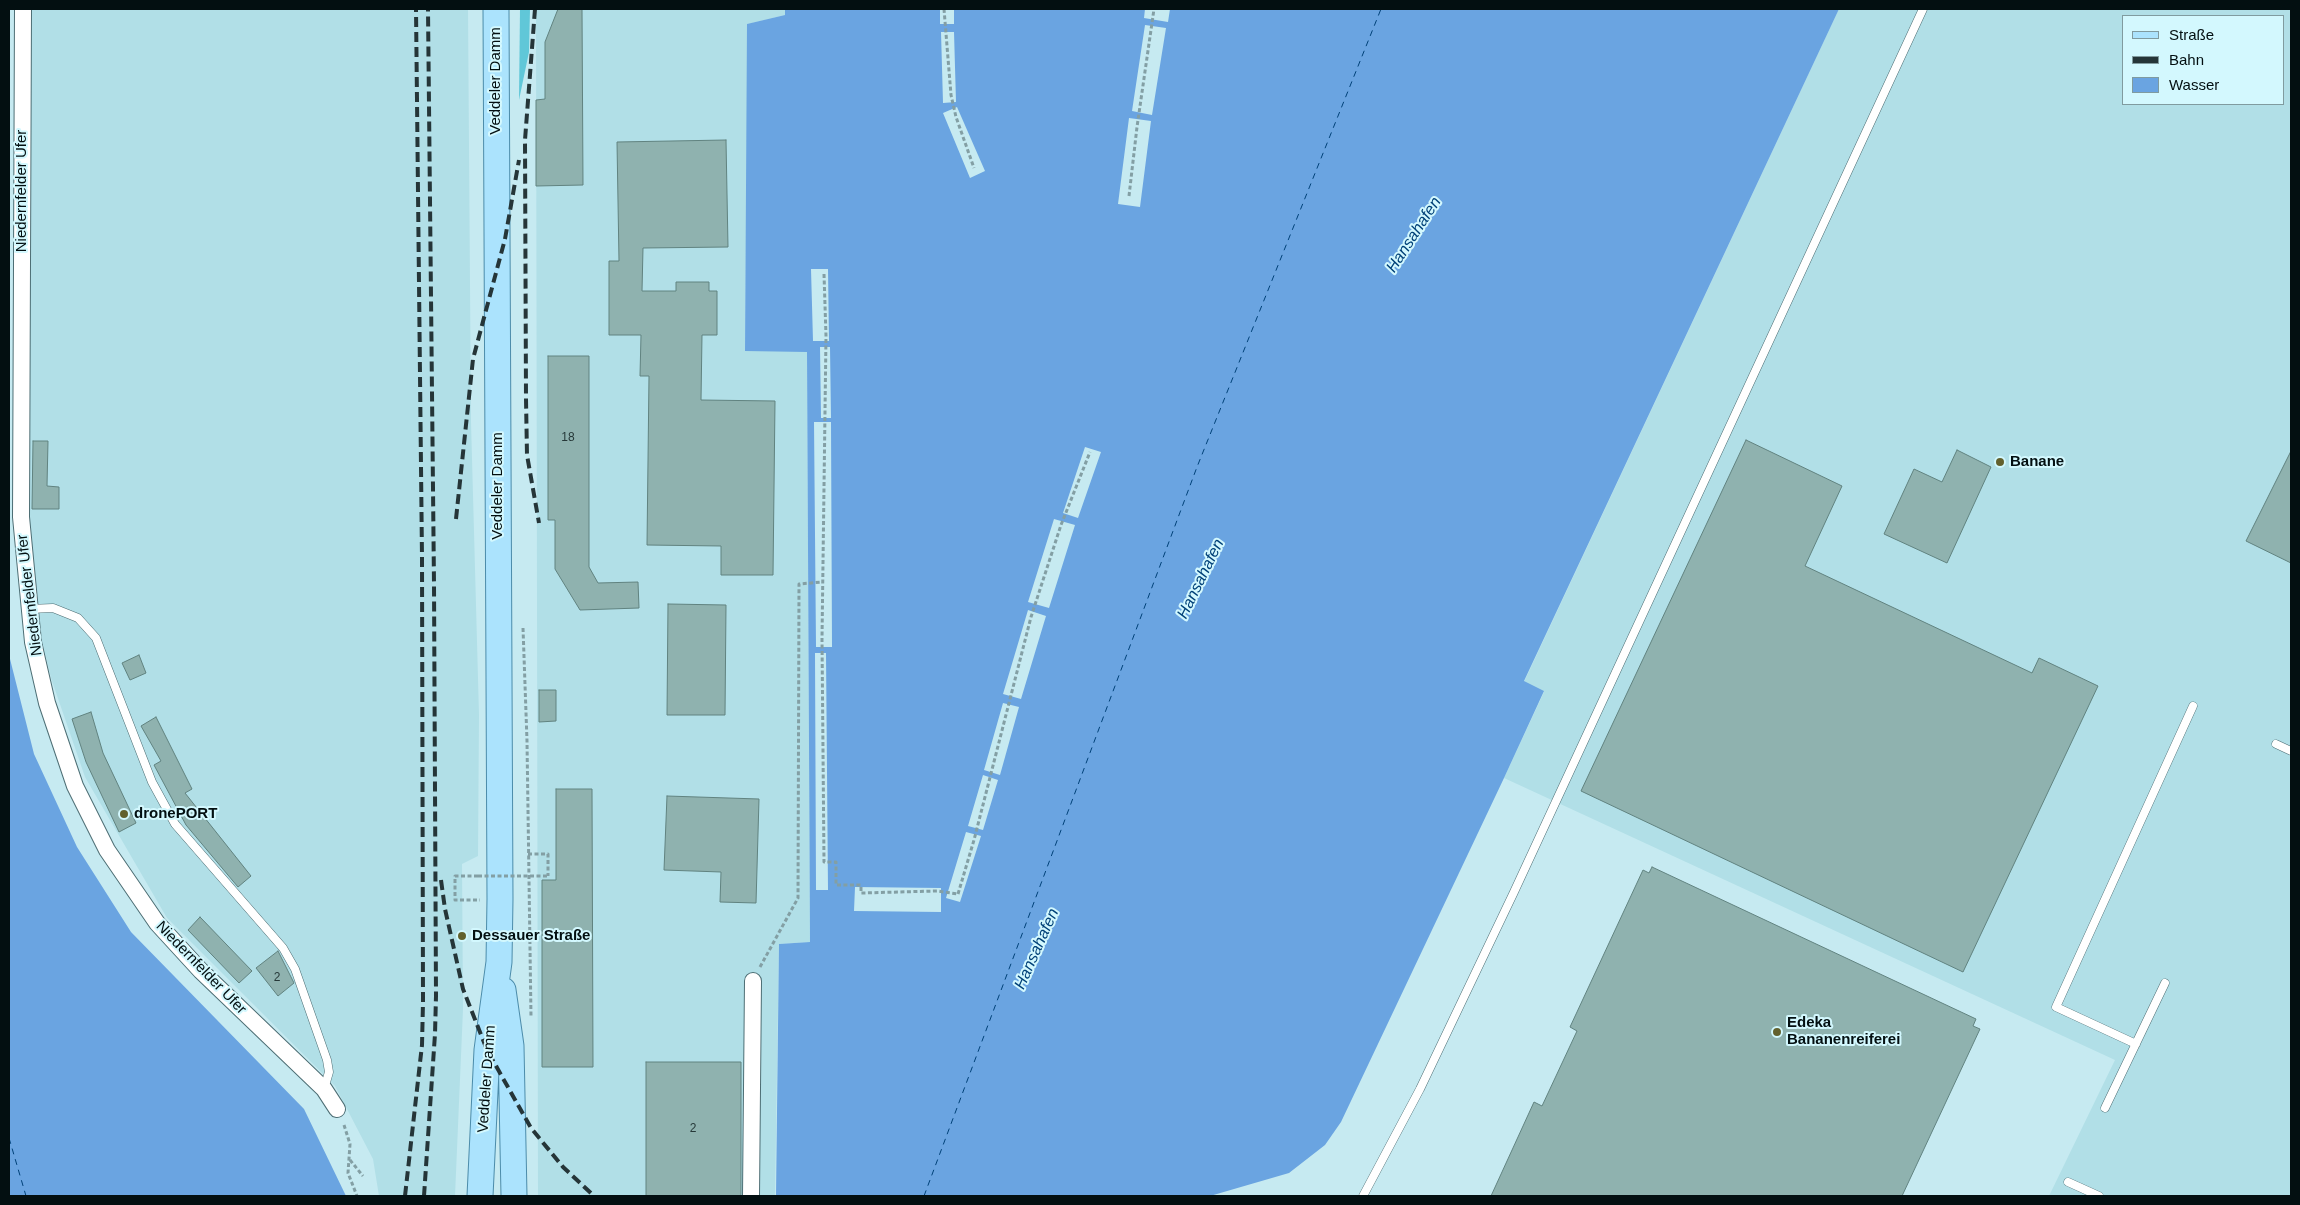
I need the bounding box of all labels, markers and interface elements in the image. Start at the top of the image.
legend [2122,15,2285,105]
text: Straße [2169,26,2214,43]
street label: Veddeler Damm [487,27,505,135]
text: Bahn [2169,51,2204,68]
text: Wasser [2169,76,2219,93]
street label: Niedernfelder Ufer [13,130,31,252]
water label: Hansahafen [1382,194,1446,276]
house number: 18 [561,431,575,445]
street label: Veddeler Damm [489,432,507,540]
place label: Banane [2010,453,2064,471]
marker: Banane [1994,456,2006,468]
street label: Niedernfelder Ufer [14,533,46,657]
water label: Hansahafen [1173,536,1229,622]
place label: dronePORT [134,805,217,823]
marker: dronePORT [118,808,130,820]
water label: Hansahafen [1011,906,1063,992]
street label: Niedernfelder Ufer [152,918,250,1018]
place label: Dessauer Straße [472,927,590,945]
marker: Dessauer Straße [456,930,468,942]
house number: 2 [274,971,280,985]
place label: Edeka Bananenreiferei [1787,1014,1900,1049]
street label: Veddeler Damm [474,1025,500,1133]
marker: Edeka Bananenreiferei [1771,1026,1783,1038]
house number: 2 [690,1122,696,1136]

